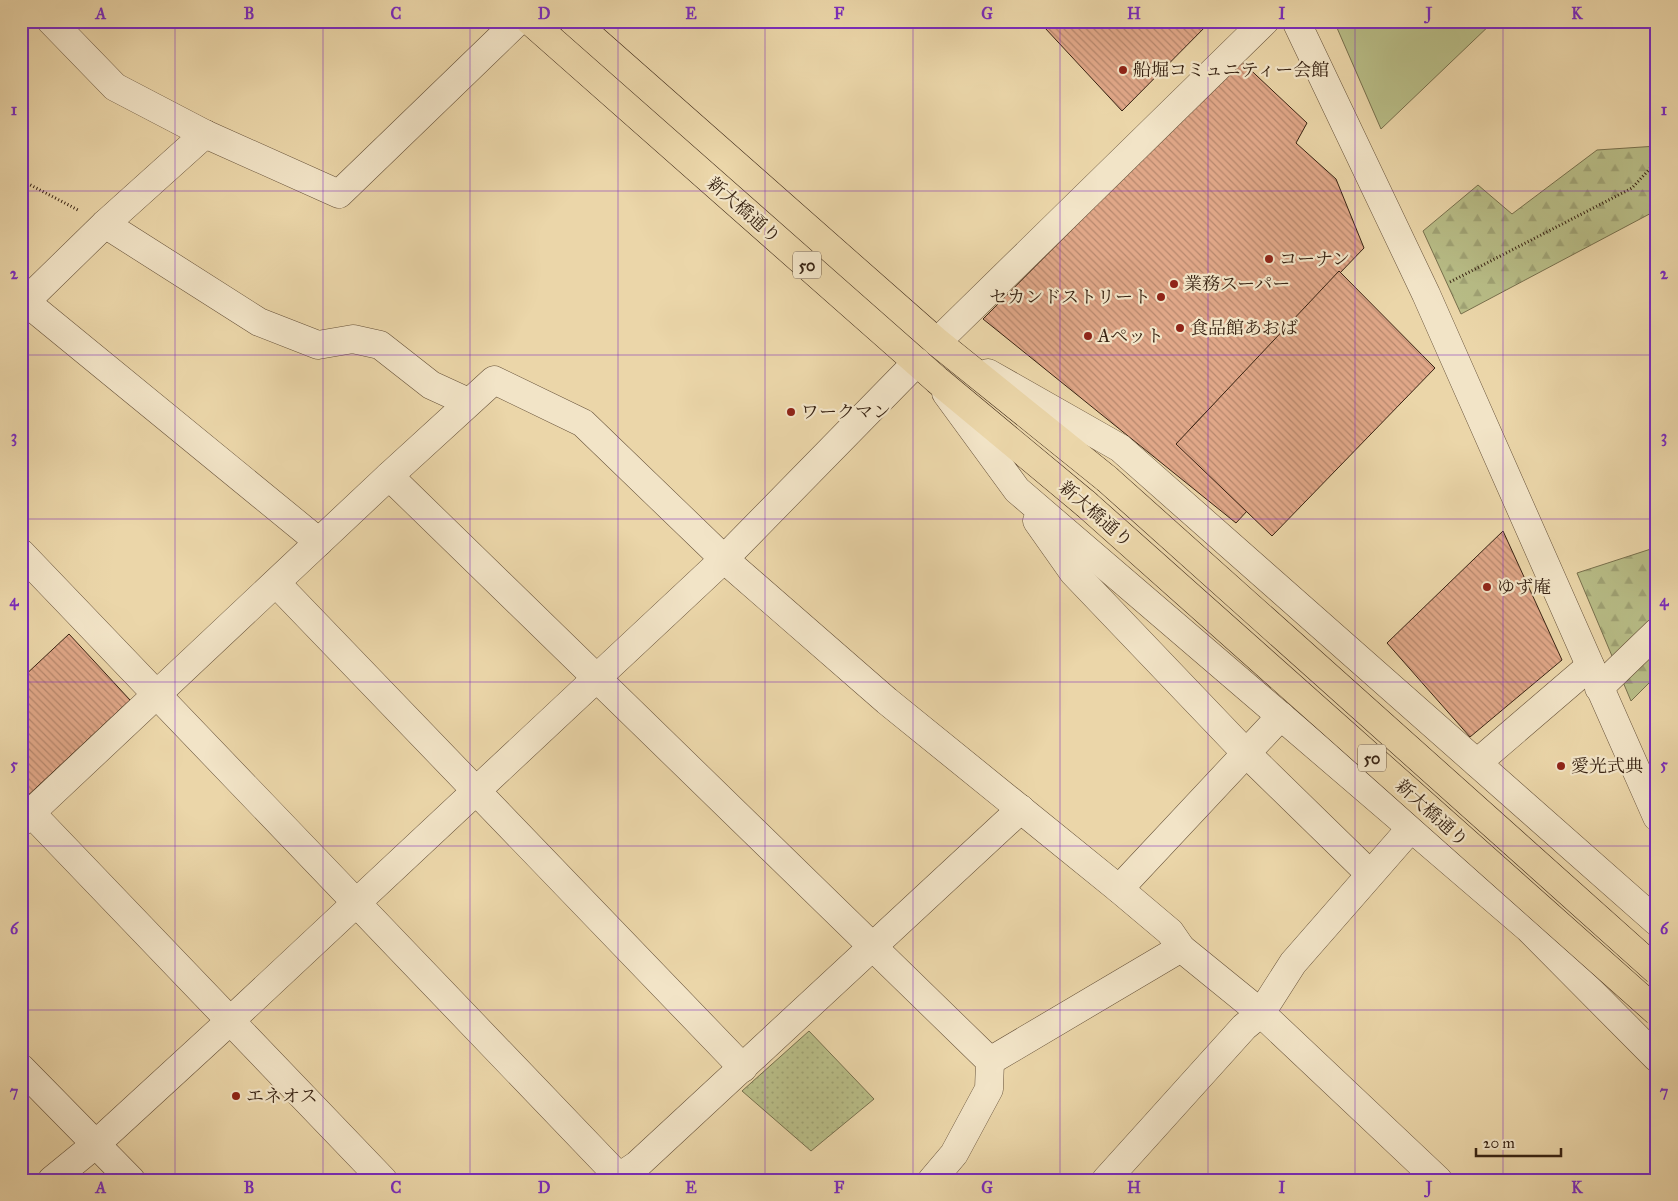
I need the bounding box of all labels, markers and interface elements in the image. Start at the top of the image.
text: A [95,4,107,23]
text: B [244,4,254,23]
text: C [391,4,402,23]
text: D [538,4,551,23]
text: E [685,4,697,23]
text: F [834,4,845,23]
text: G [981,4,993,23]
text: H [1127,4,1141,23]
text: I [1279,4,1286,23]
text: J [1424,4,1433,24]
text: K [1571,4,1583,23]
place label: 船堀コミュニティー会館 [1133,59,1329,81]
marker: 船堀コミュニティー会館 [1117,64,1129,76]
text: 1 [11,100,18,119]
text: 1 [1661,100,1668,119]
street label: 新大橋通り [703,172,785,248]
place label: コーナン [1279,248,1350,270]
road number: 50 [793,252,821,278]
marker: コーナン [1263,253,1275,265]
text: 2 [10,264,19,283]
text: 2 [1660,264,1669,283]
place label: 業務スーパー [1184,273,1290,295]
marker: 業務スーパー [1168,278,1180,290]
place label: セカンドストリート [989,286,1151,308]
marker: セカンドストリート [1155,291,1167,303]
place label: 食品館あおば [1190,317,1298,339]
marker: 食品館あおば [1174,322,1186,334]
place label: Aペット [1097,325,1164,347]
marker: Aペット [1082,330,1094,342]
place label: ワークマン [801,401,891,423]
marker: ワークマン [785,406,797,418]
text: 3 [11,427,17,447]
text: 3 [1661,427,1667,447]
street label: 新大橋通り [1055,476,1137,552]
place label: ゆず庵 [1497,576,1551,598]
marker: ゆず庵 [1481,581,1493,593]
text: 4 [10,591,20,611]
text: 4 [1660,591,1670,611]
road number: 50 [1358,744,1386,771]
text: 5 [10,755,18,774]
place label: 愛光式典 [1571,755,1643,777]
text: 5 [1660,755,1668,774]
marker: 愛光式典 [1555,760,1567,772]
street label: 新大橋通り [1391,775,1473,851]
text: 6 [10,919,19,938]
text: 6 [1660,919,1669,938]
text: 7 [10,1082,19,1101]
text: 7 [1660,1082,1669,1101]
place label: エネオス [246,1085,318,1107]
marker: エネオス [230,1090,242,1102]
scale bar [1476,1126,1560,1158]
text: 20 m [1483,1134,1515,1152]
text: A [95,1178,107,1197]
text: B [244,1178,254,1197]
text: C [391,1178,402,1197]
text: D [538,1178,551,1197]
text: E [685,1178,697,1197]
text: F [834,1178,845,1197]
text: G [981,1178,993,1197]
text: H [1127,1178,1141,1197]
text: I [1279,1178,1286,1197]
text: J [1424,1178,1433,1198]
text: K [1571,1178,1583,1197]

